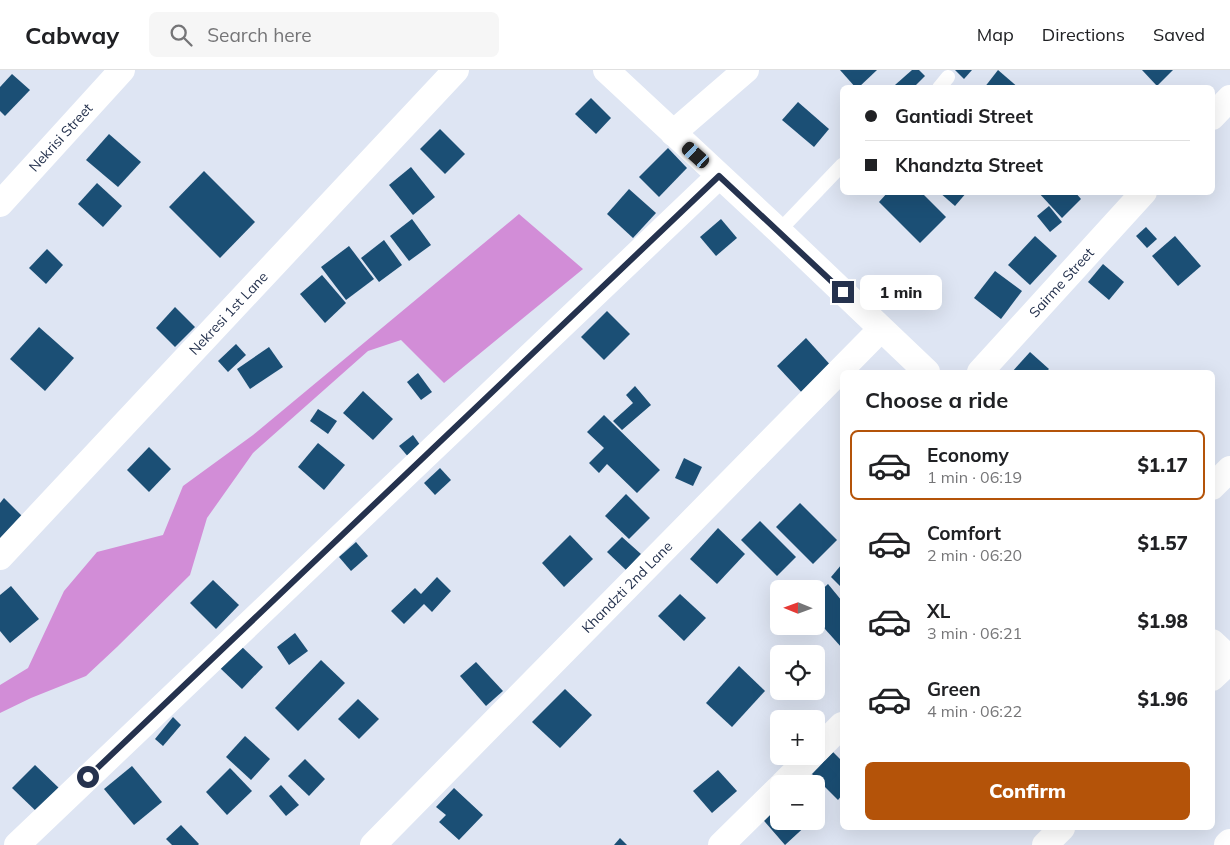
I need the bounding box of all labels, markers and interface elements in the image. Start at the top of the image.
search box [149,12,499,57]
text: Cabway [25,20,119,50]
icon: search [167,21,195,49]
text: Search here [207,23,312,47]
text: Map [977,23,1014,46]
text: Directions [1042,23,1125,46]
text: Saved [1153,23,1205,46]
street label: Nekrisi Street [25,99,96,175]
text: Gantiadi Street [895,104,1033,128]
car [679,139,712,171]
text: Khandzta Street [895,153,1043,177]
street label: Sairme Street [1025,244,1098,321]
street label: Nekresi 1st Lane [185,268,272,359]
callout: 1 min [860,274,943,310]
route end [832,281,854,303]
text: 1 min [880,282,922,302]
text: Choose a ride [865,386,1008,414]
icon: car [867,443,912,488]
text: Economy [927,443,1009,467]
text: $1.17 [1137,453,1188,477]
text: 1 min · 06:19 [927,467,1022,487]
icon: car [867,521,912,566]
text: Comfort [927,521,1001,545]
text: $1.57 [1137,531,1188,555]
street label: Khandzti 2nd Lane [578,537,676,637]
text: 2 min · 06:20 [927,545,1022,565]
north arrow [770,580,825,635]
map controls [770,580,825,830]
icon: car [867,599,912,644]
text: XL [927,599,950,623]
text: $1.98 [1137,609,1188,633]
text: 3 min · 06:21 [927,623,1022,643]
button: locate [770,645,825,700]
icon: car [867,677,912,722]
text: Green [927,677,981,701]
text: $1.96 [1137,687,1188,711]
text: 4 min · 06:22 [927,701,1022,721]
button: + [770,710,825,765]
button: Confirm [865,762,1190,820]
route start [77,766,99,788]
button: − [770,775,825,830]

